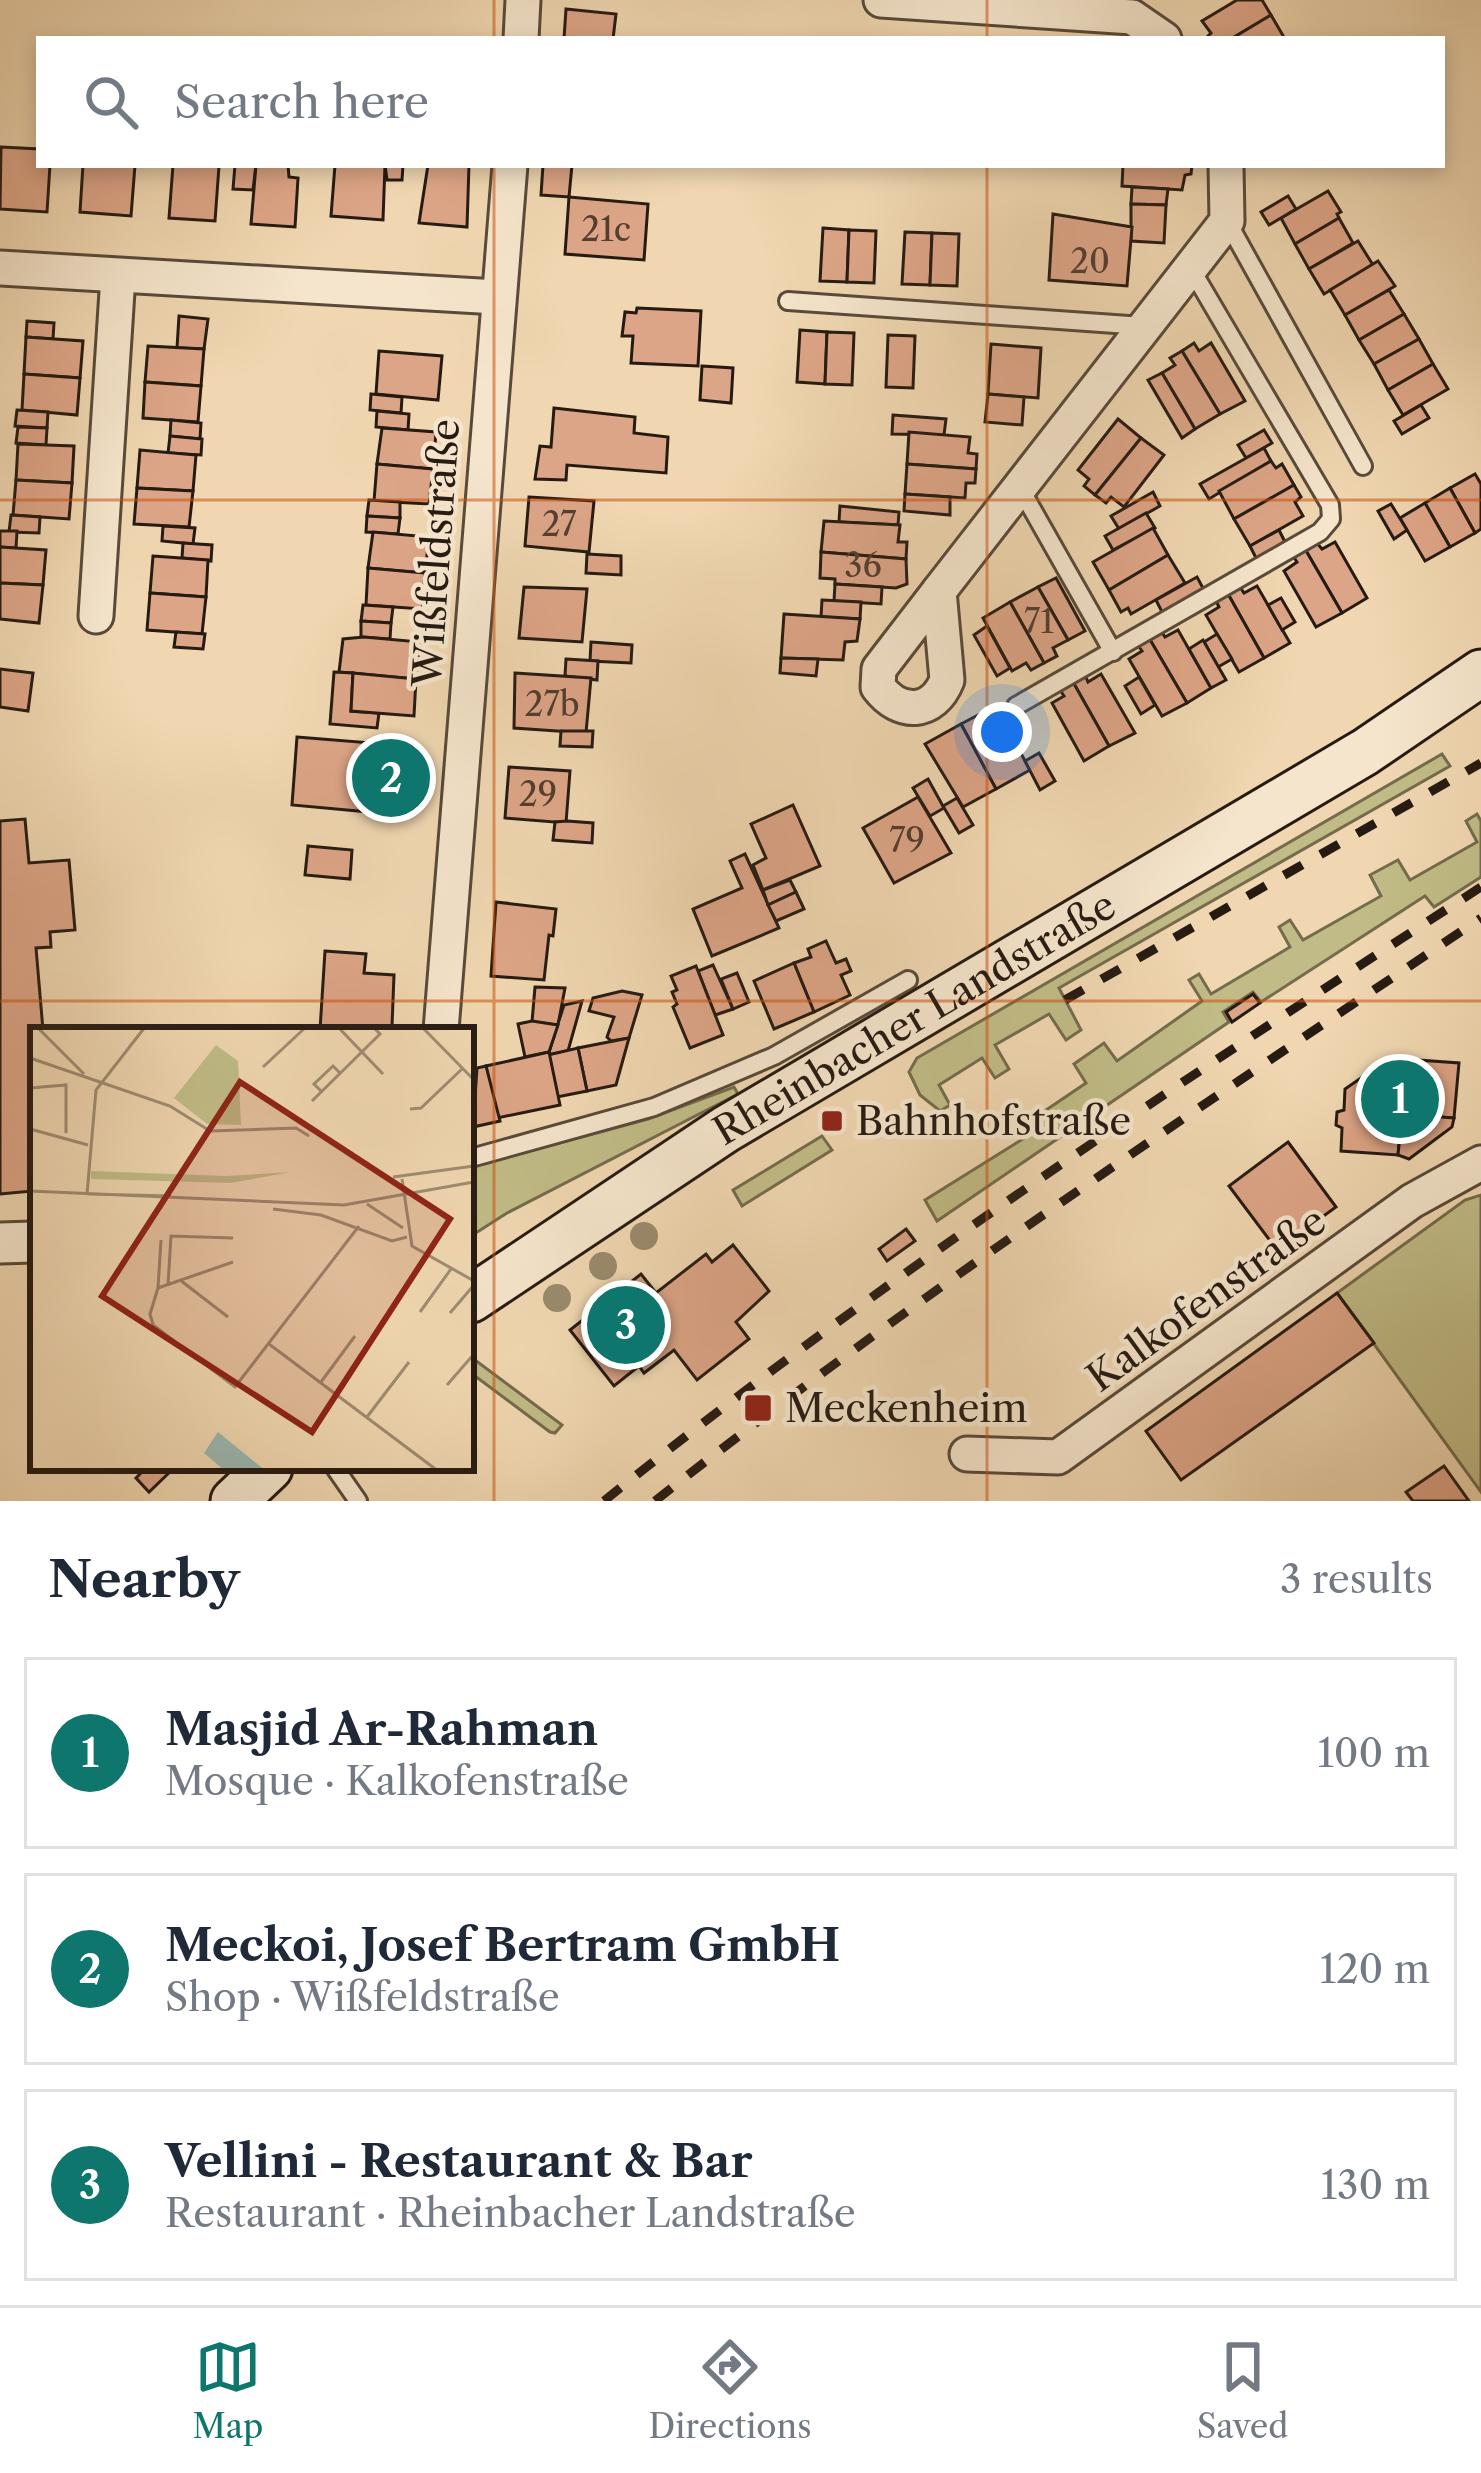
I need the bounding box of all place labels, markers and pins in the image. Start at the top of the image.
pin: 2 [352,733,430,823]
pin: 1 [1361,1054,1439,1144]
place label: Bahnhofstraße [856,1097,1131,1145]
marker: Bahnhofstraße [819,1108,845,1134]
pin: 3 [587,1280,665,1370]
place label: Meckenheim [785,1384,1028,1432]
marker: Meckenheim [742,1392,774,1424]

